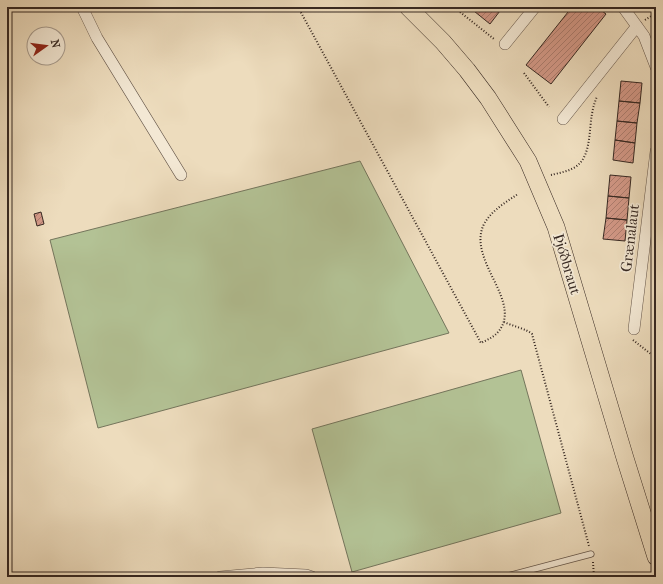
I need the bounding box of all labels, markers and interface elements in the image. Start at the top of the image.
north arrow [26,26,66,66]
text: N [48,38,63,50]
street label: Grænalaut [617,202,643,273]
street label: Þjóðbraut [549,231,585,297]

